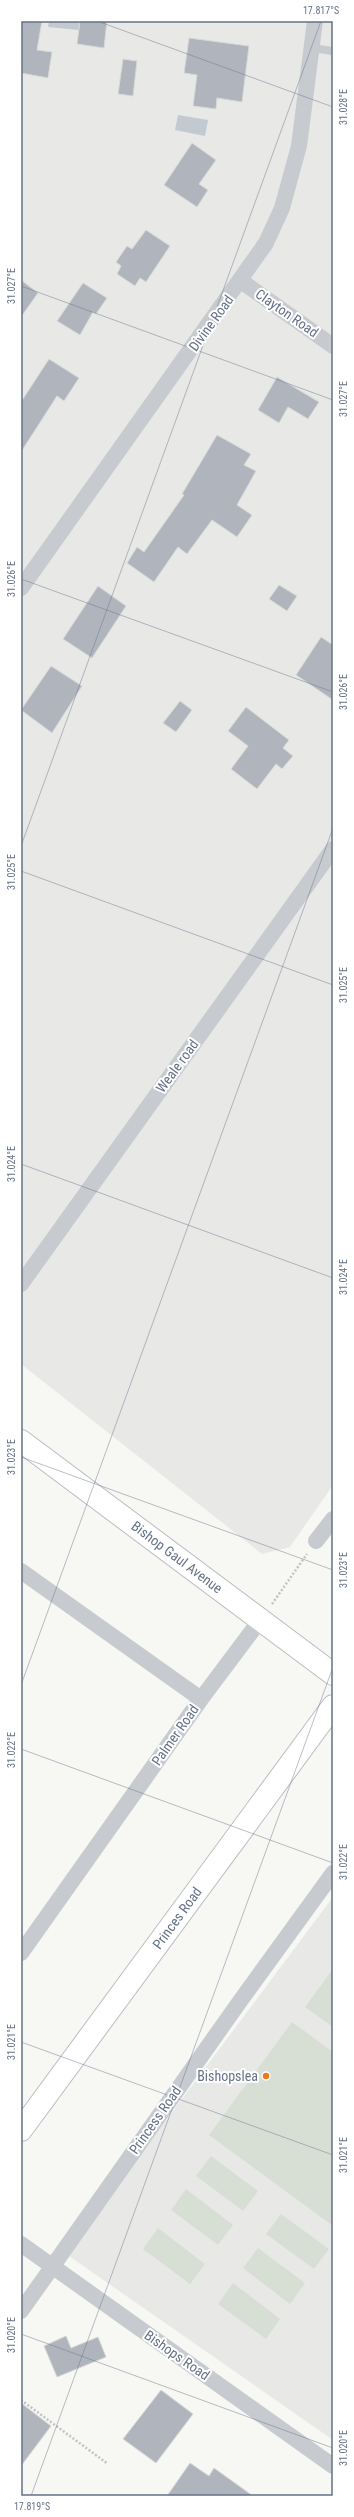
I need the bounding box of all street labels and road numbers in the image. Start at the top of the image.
street label: Clayton Road [253,286,321,340]
street label: Divine Road [185,292,237,354]
street label: Weale road [152,1036,202,1096]
street label: Bishop Gaul Avenue [128,1518,226,1597]
street label: Palmer Road [148,1702,202,1768]
street label: Princes Road [149,1884,205,1952]
street label: Princess Road [126,2083,184,2157]
street label: Bishops Road [141,2327,213,2383]

